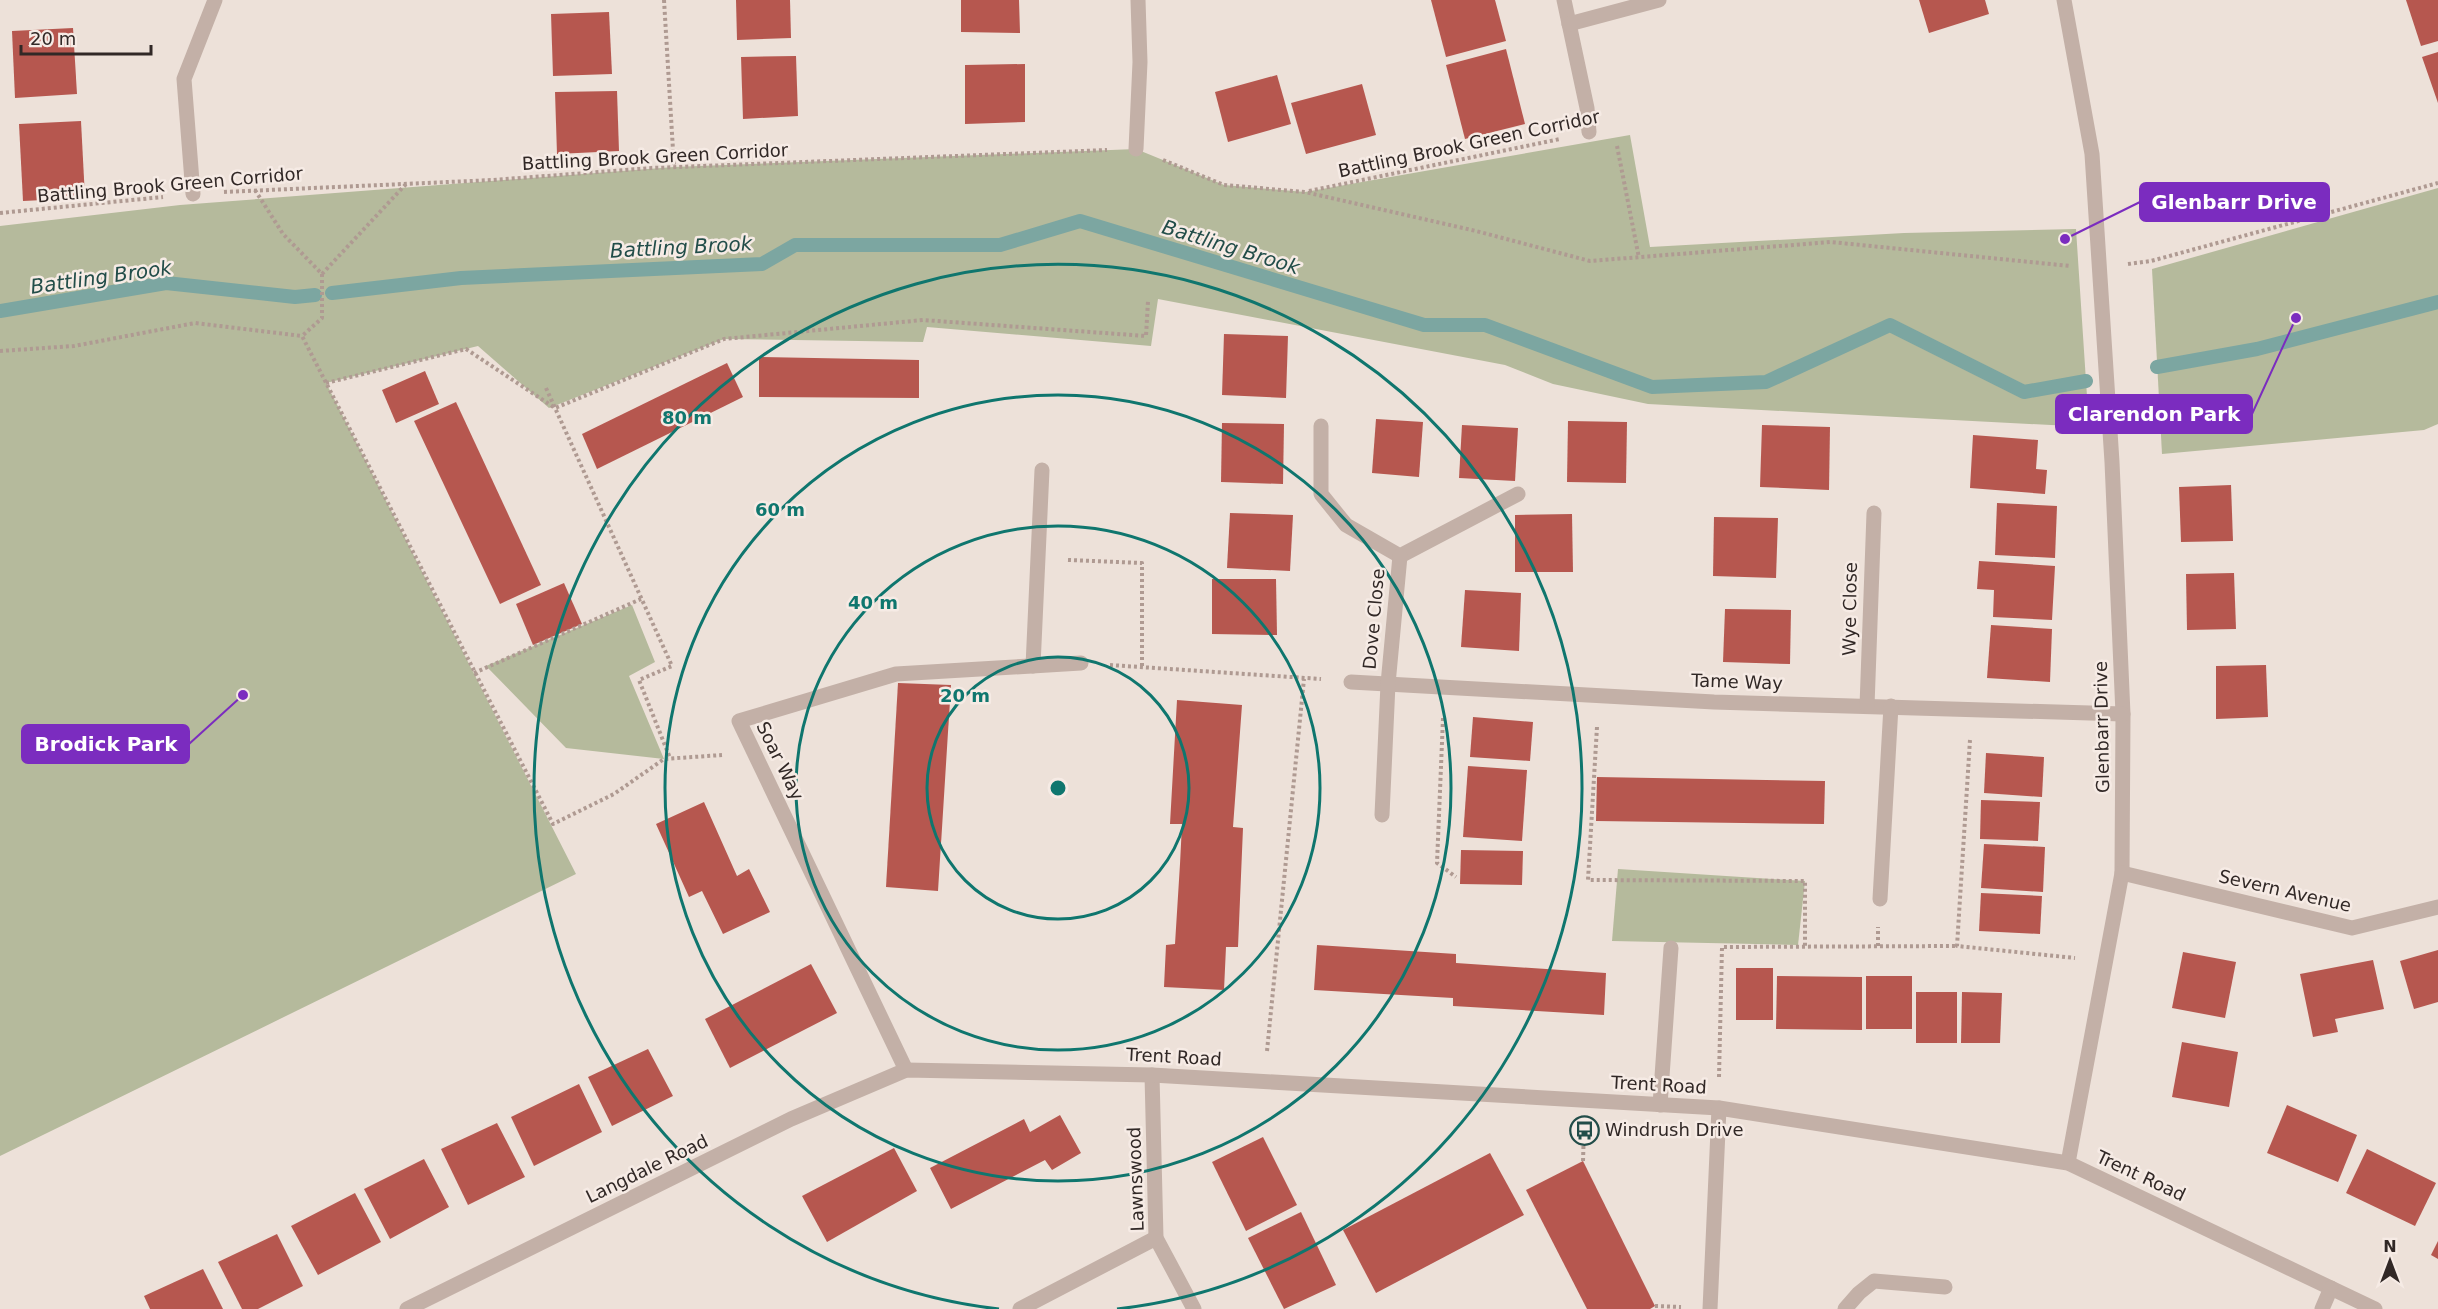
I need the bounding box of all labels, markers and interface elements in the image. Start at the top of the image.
scale bar [21,18,152,56]
text: 20 m [30,28,76,49]
street label: Battling Brook Green Corridor [1336,105,1602,182]
street label: Battling Brook Green Corridor [521,139,789,174]
street label: Battling Brook Green Corridor [36,162,304,207]
callout: Glenbarr Drive [2140,183,2329,221]
text: Glenbarr Drive [2151,190,2317,214]
water label: Battling Brook [1159,215,1304,280]
water label: Battling Brook [609,231,754,263]
water label: Battling Brook [29,255,175,299]
callout: Clarendon Park [2056,395,2252,433]
text: Clarendon Park [2068,402,2241,426]
text: 80 m [662,407,712,428]
text: 60 m [755,499,805,520]
street label: Wye Close [1838,562,1861,656]
street label: Dove Close [1359,568,1388,670]
text: 40 m [848,592,898,613]
street label: Glenbarr Drive [2090,661,2113,793]
street label: Tame Way [1690,669,1784,694]
text: 20 m [940,685,990,706]
street label: Soar Way [752,718,809,804]
callout: Brodick Park [22,725,189,763]
text: Brodick Park [35,732,178,756]
centre of rings [1048,778,1068,798]
street label: Severn Avenue [2217,865,2353,916]
street label: Trent Road [1125,1043,1222,1069]
street label: Trent Road [1610,1071,1707,1097]
bus stop icon: Windrush Drive [1568,1114,1600,1146]
place label: Windrush Drive [1605,1119,1744,1140]
street label: Lawnswood [1123,1126,1148,1232]
street label: Langdale Road [582,1130,711,1207]
street label: Trent Road [2092,1145,2189,1205]
north arrow [2360,1231,2420,1291]
text: N [2383,1237,2397,1256]

